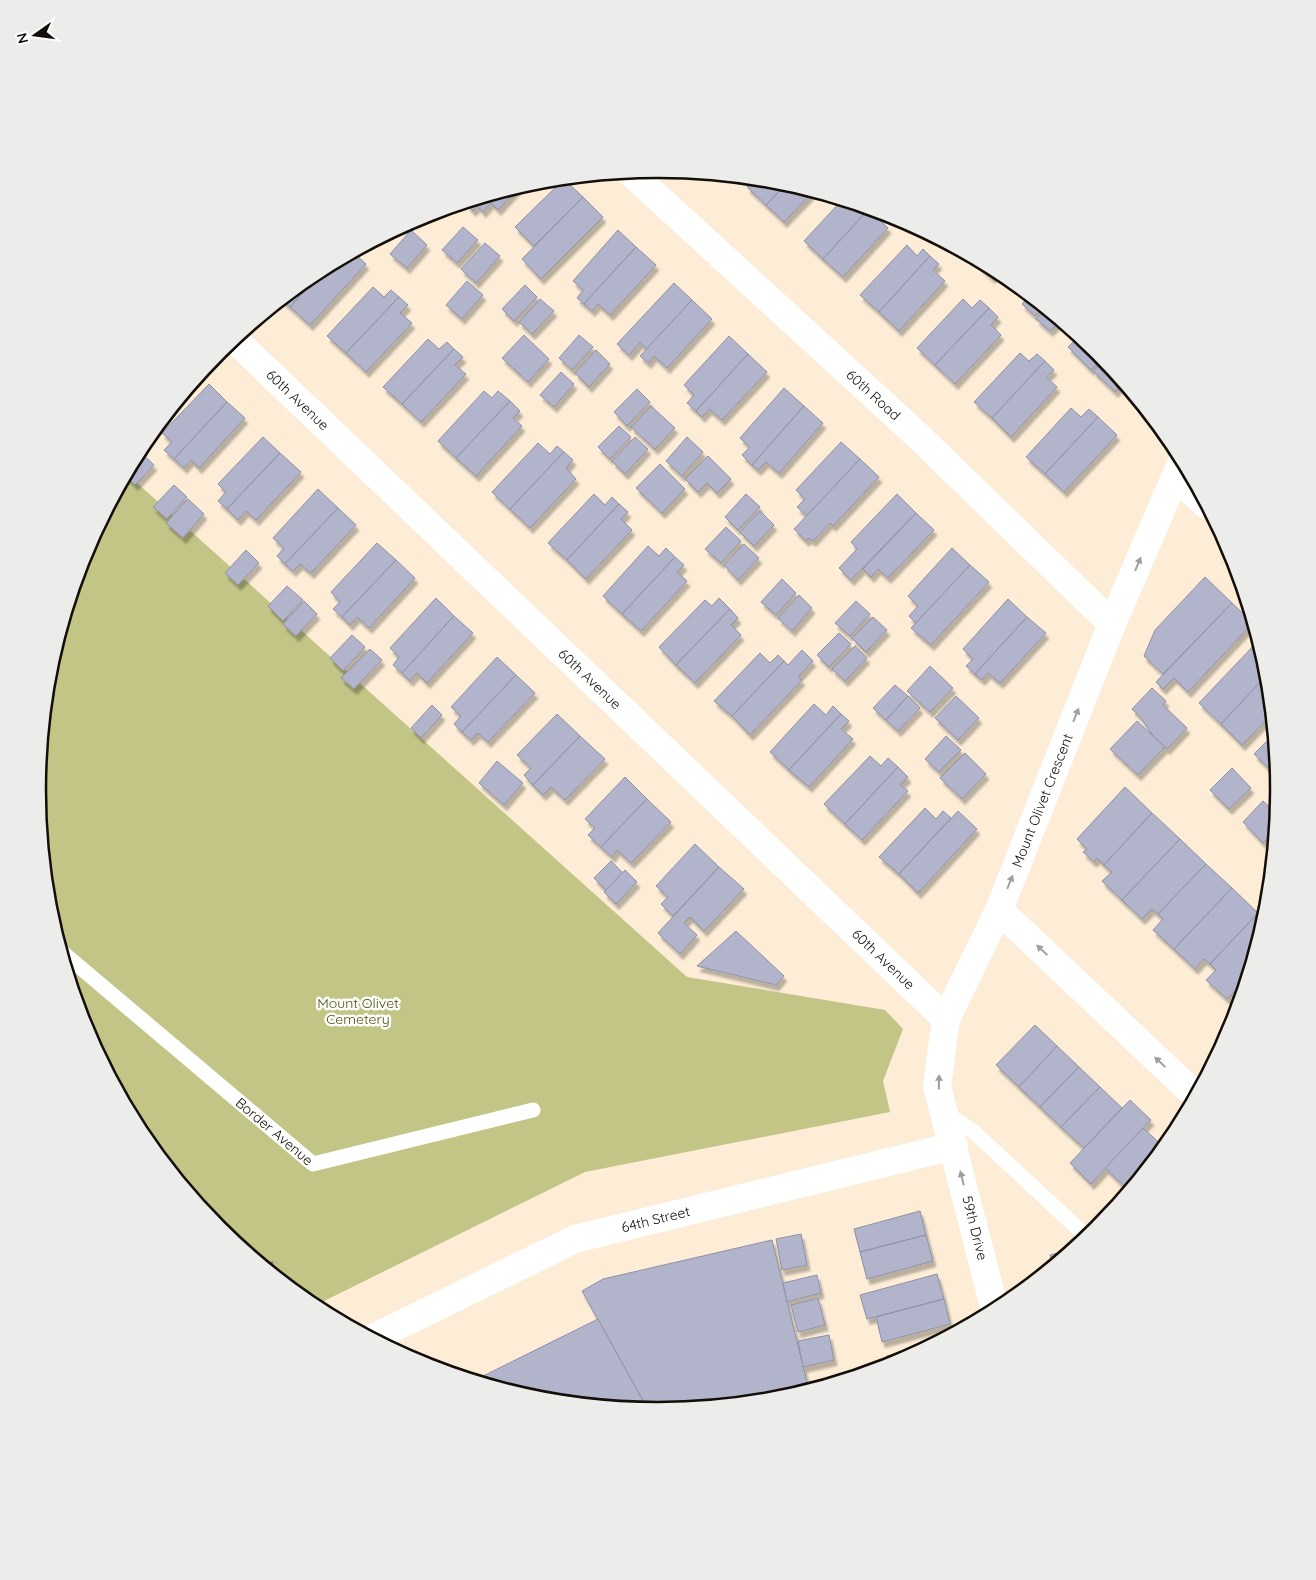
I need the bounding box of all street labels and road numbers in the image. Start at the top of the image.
street label: 60th Avenue [262,366,333,434]
street label: 60th Road [842,366,904,424]
street label: 60th Avenue [555,645,625,713]
street label: Mount Olivet Crescent [1008,731,1077,870]
street label: 60th Avenue [848,925,919,994]
street label: Border Avenue [232,1093,317,1169]
street label: 59th Drive [958,1194,992,1262]
street label: 64th Street [620,1202,692,1236]

